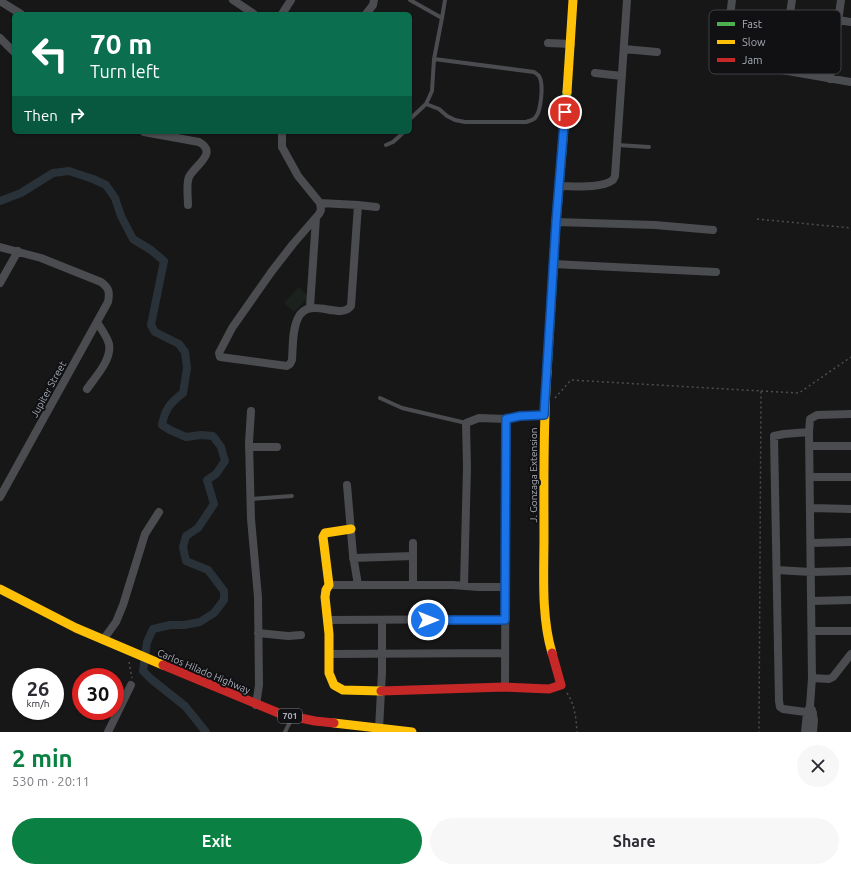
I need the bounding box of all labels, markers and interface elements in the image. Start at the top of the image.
legend [709,10,841,74]
text: Fast [742,18,763,30]
icon: left [24,28,76,80]
text: 70 m [90,28,152,59]
text: Slow [742,36,766,48]
text: Jam [742,54,763,66]
text: Turn left [90,61,160,81]
pin [548,95,582,129]
icon: arrive [554,101,576,123]
icon: right [66,104,88,126]
text: Then [24,107,58,124]
street label: Jupiter Street [29,359,68,419]
street label: J. Gonzaga Extension [528,428,539,523]
position arrow [407,599,449,641]
street label: Carlos Hilado Highway [156,647,252,696]
speed limit sign: 30 [72,668,124,720]
text: 26 [27,677,49,700]
text: km/h [26,698,50,709]
road number: 701 [278,709,302,723]
text: 2 min [12,745,73,772]
button: close [797,745,839,787]
text: 530 m · 20:11 [12,774,90,788]
button: Exit [12,818,422,864]
button: Share [430,818,839,864]

